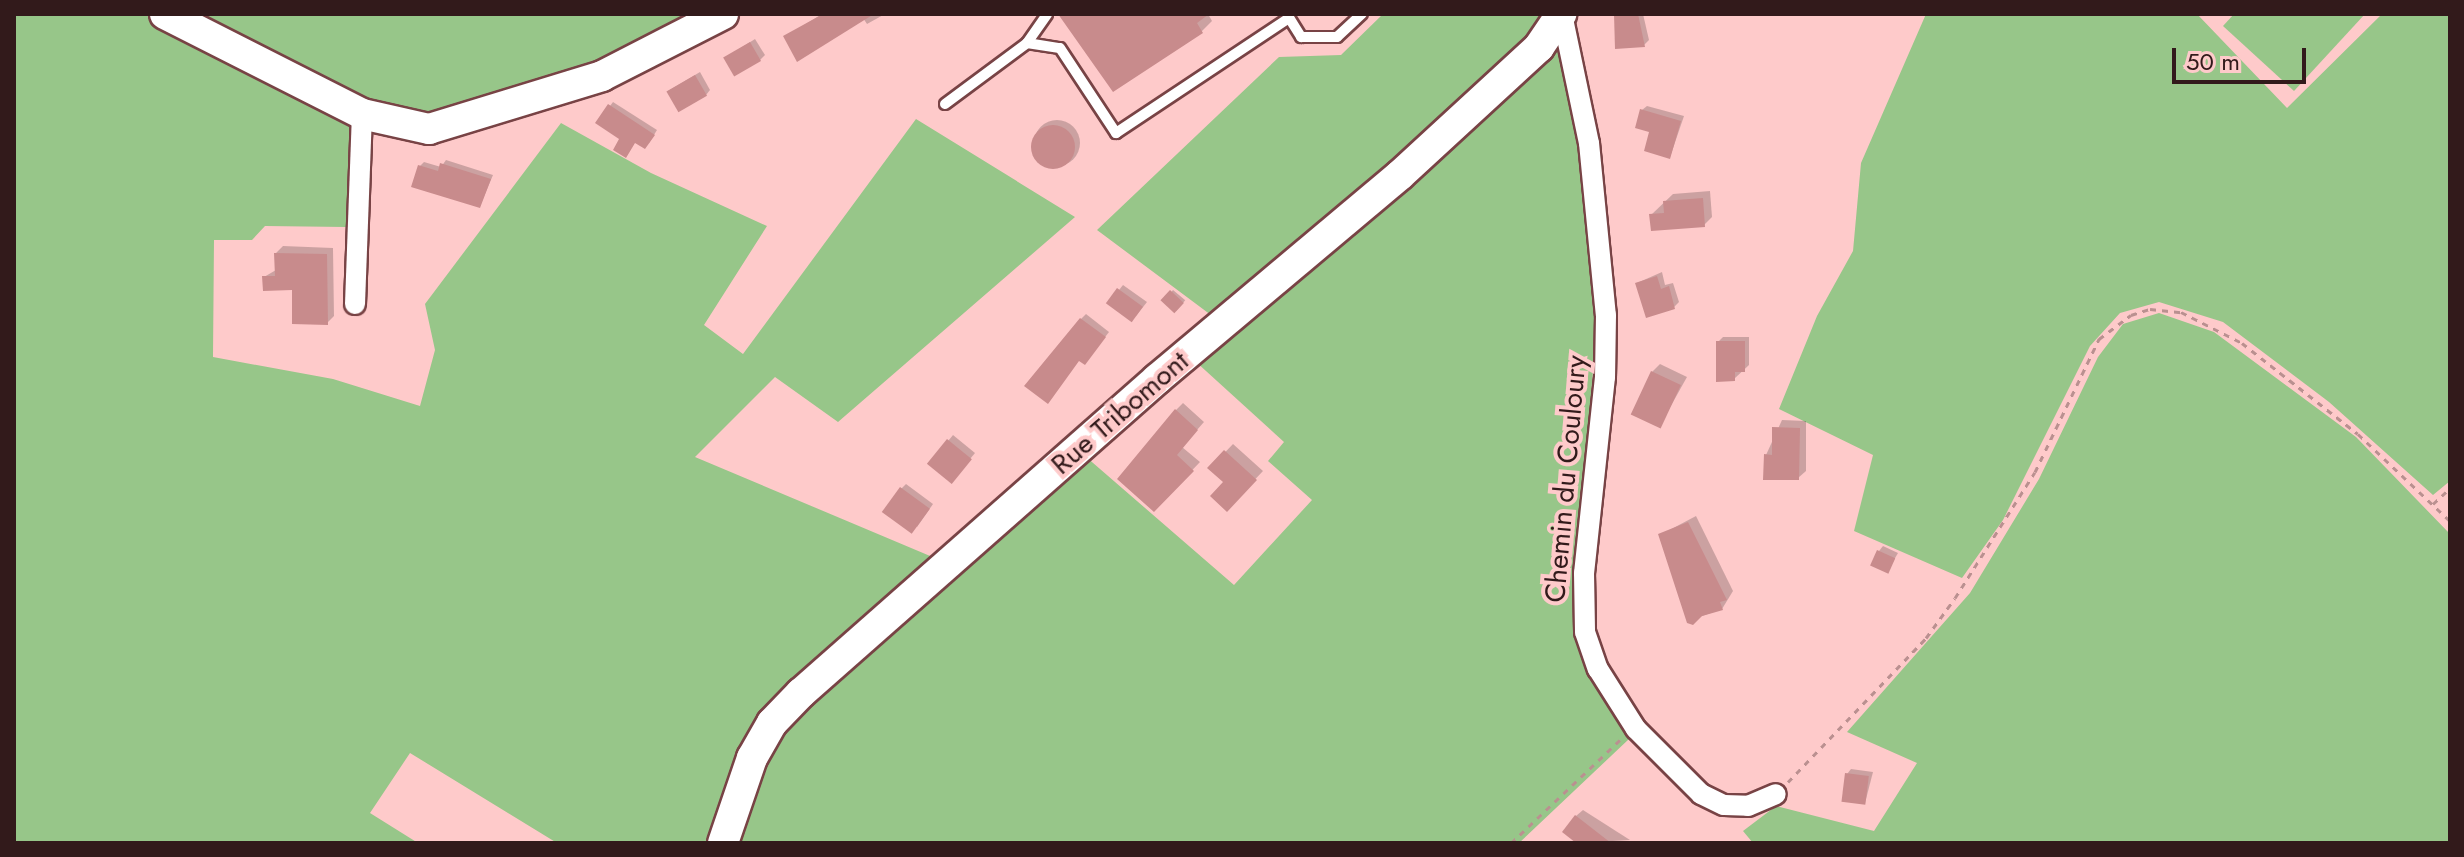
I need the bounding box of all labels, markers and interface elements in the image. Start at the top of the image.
scale bar [2176,32,2310,82]
text: 50 m [2186,44,2240,79]
street label: Rue Tribomont [1045,344,1195,482]
street label: Chemin du Couloury [1538,354,1594,604]

